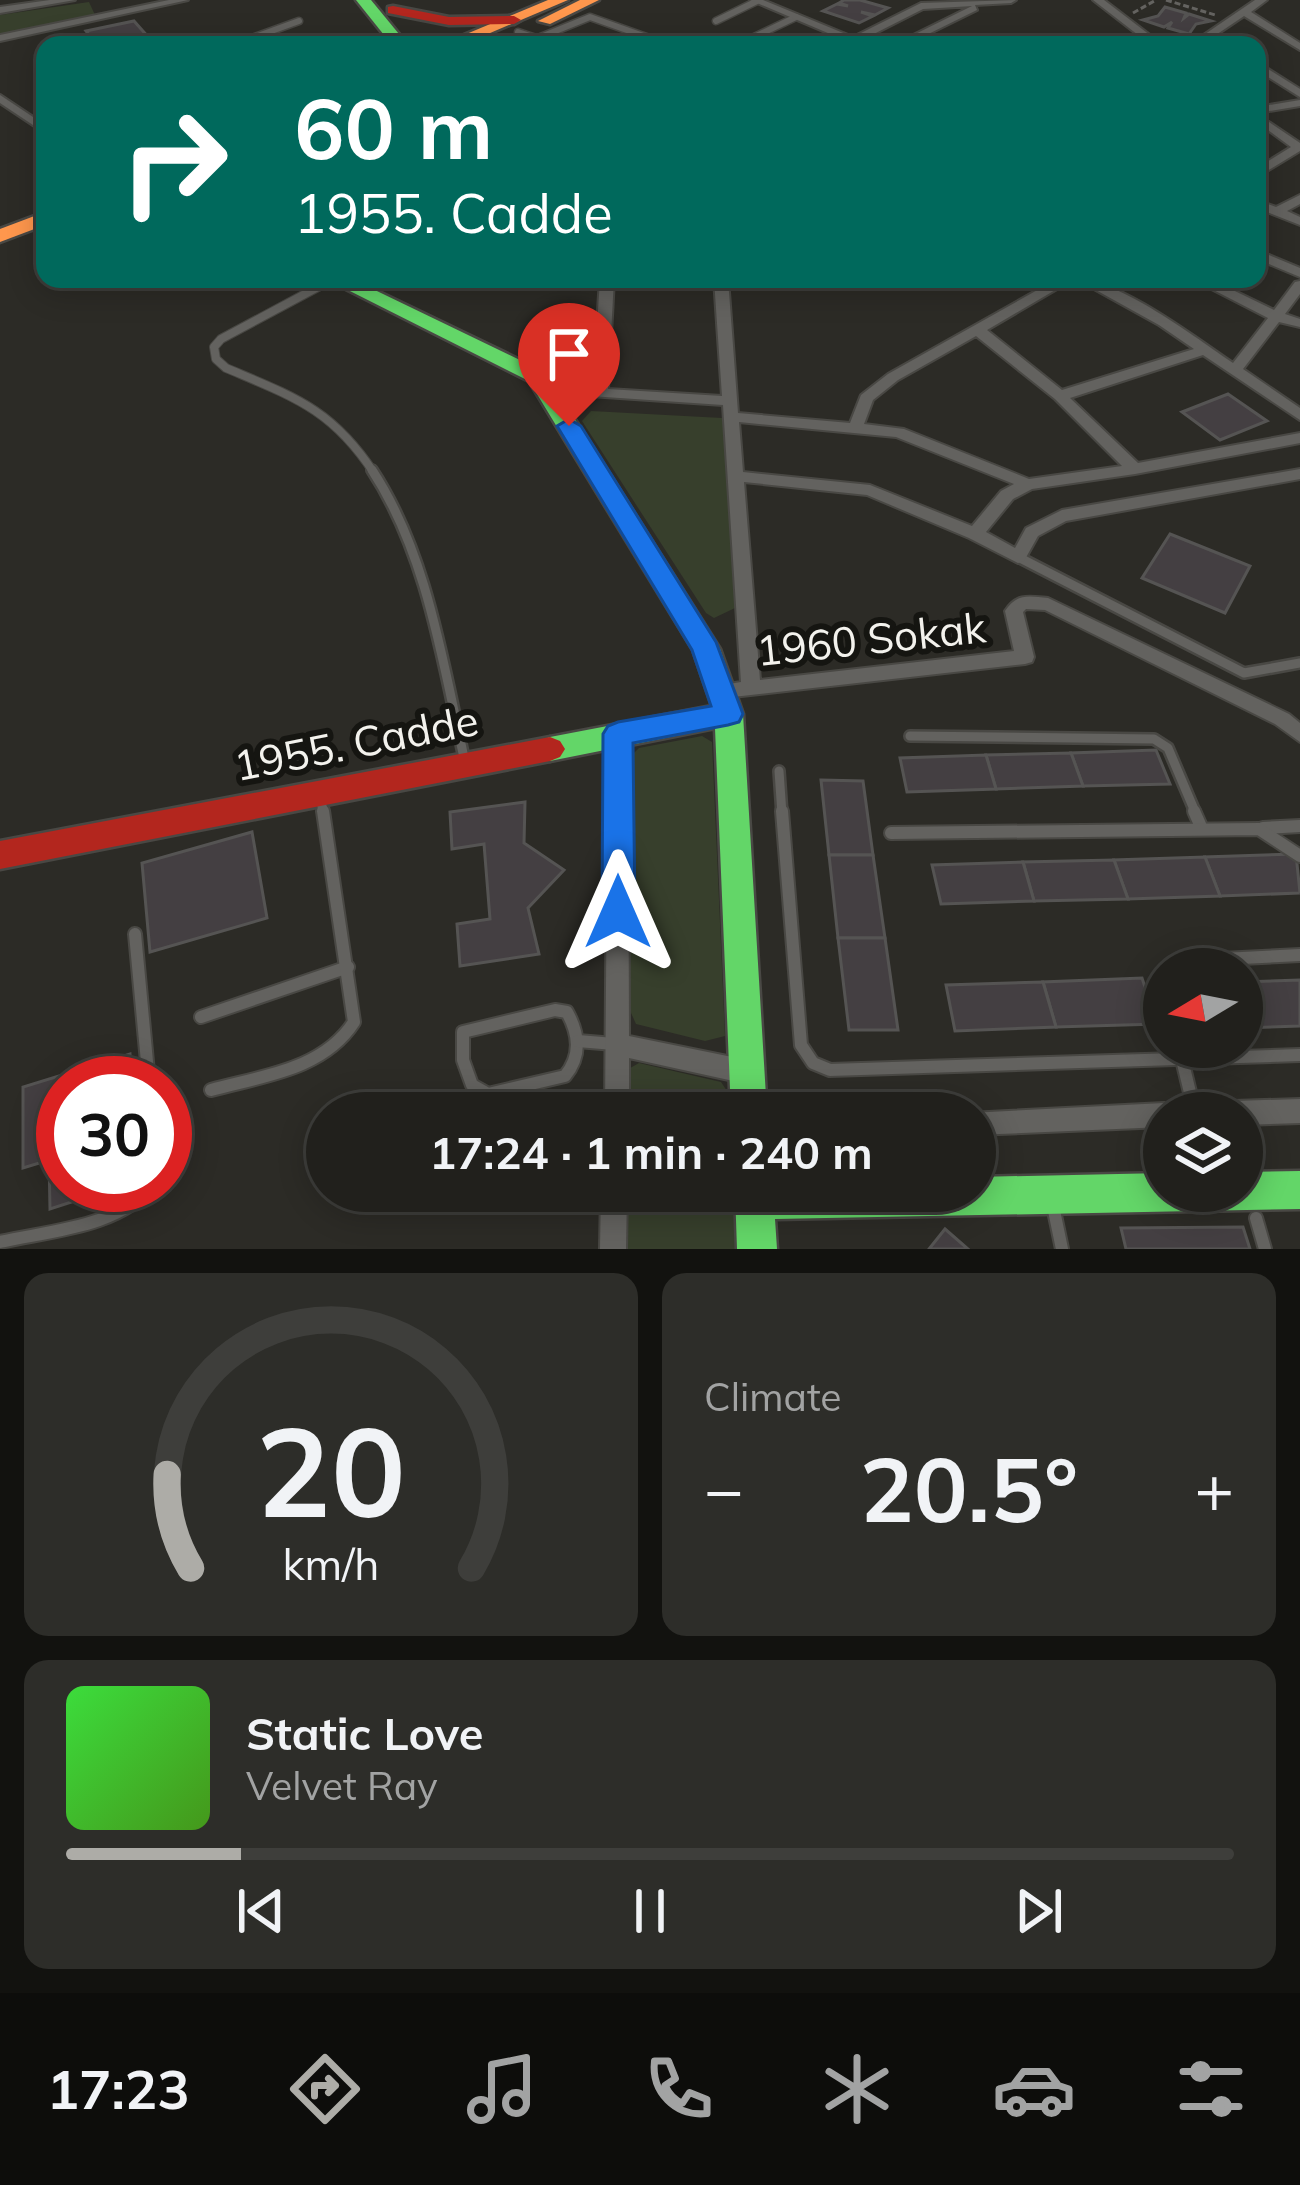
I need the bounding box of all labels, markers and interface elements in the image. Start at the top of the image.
text: 60 m [294,75,493,180]
icon: right [96,84,252,240]
text: 1955. Cadde [294,179,613,247]
pin [518,303,620,426]
icon: arrive [536,321,602,387]
street label: 1960 Sokak [754,600,989,677]
street label: 1955. Cadde [229,693,483,792]
position arrow [555,849,681,975]
north arrow [1143,948,1263,1068]
map controls [1143,948,1263,1212]
speed limit sign: 30 [36,1056,192,1212]
button: layers [1143,1092,1263,1212]
text: 17:24 · 1 min · 240 m [429,1124,873,1180]
text: Climate [704,1372,842,1421]
text: 20 [256,1392,406,1548]
text: 20.5° [860,1432,1078,1545]
text: − [704,1447,744,1530]
text: + [1194,1447,1234,1530]
text: km/h [282,1536,380,1590]
text: Static Love [246,1705,483,1761]
text: Velvet Ray [246,1761,438,1810]
icon: previous [228,1878,294,1944]
icon: pause [617,1878,683,1944]
icon: next [1006,1878,1072,1944]
icon: directions [283,2047,367,2131]
icon: music [460,2047,544,2131]
icon: phone [637,2047,721,2131]
icon: climate [815,2047,899,2131]
icon: car [992,2047,1076,2131]
icon: filters [1169,2047,1253,2131]
text: 17:23 [47,2055,190,2123]

